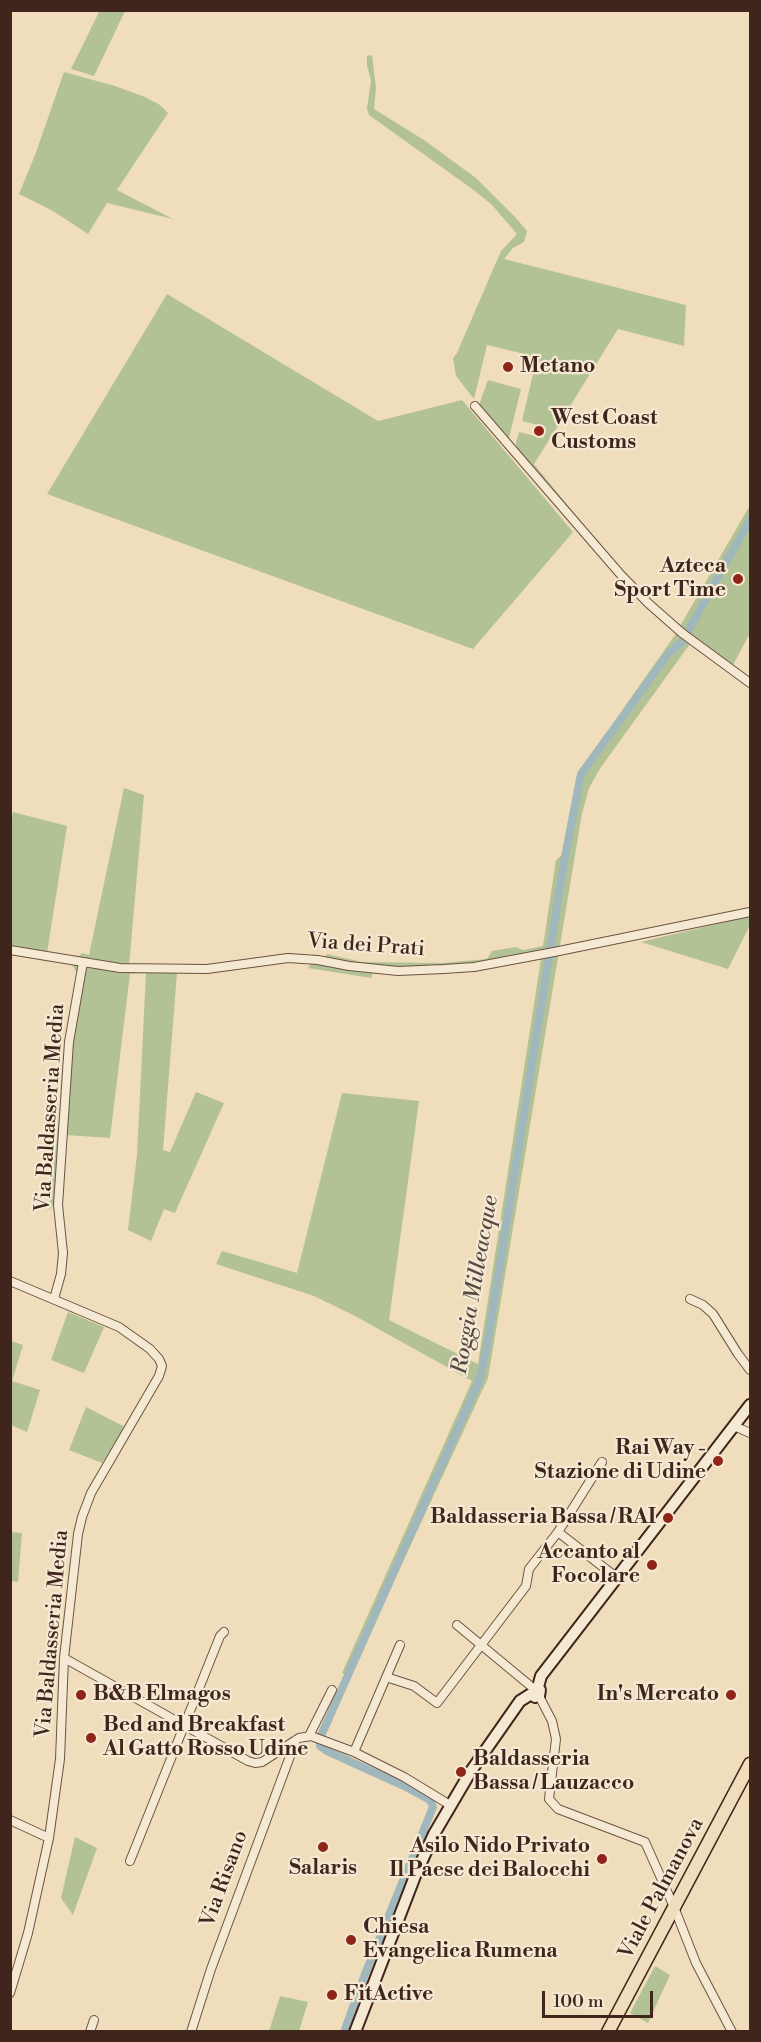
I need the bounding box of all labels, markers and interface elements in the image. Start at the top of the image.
place label: Metano [520,354,595,380]
marker: Metano [501,360,515,374]
place label: West Coast Customs [551,406,657,456]
marker: West Coast Customs [532,424,546,438]
place label: Azteca Sport Time [614,554,726,604]
marker: Azteca Sport Time [731,572,745,586]
street label: Via dei Prati [306,929,426,963]
street label: Via Baldasseria Media [31,1003,71,1213]
water label: Roggia Milleacque [447,1193,505,1377]
place label: Rai Way - Stazione di Udine [535,1436,706,1486]
marker: Rai Way - Stazione di Udine [711,1454,725,1468]
place label: Baldasseria Bassa / RAI [430,1505,656,1531]
marker: Baldasseria Bassa / RAI [661,1511,675,1525]
street label: Via Baldasseria Media [31,1529,75,1739]
place label: Accanto al Focolare [538,1540,640,1590]
marker: Accanto al Focolare [645,1558,659,1572]
place label: B&B Elmagos [93,1682,231,1708]
place label: In's Mercato [597,1682,719,1708]
marker: B&B Elmagos [74,1688,88,1702]
marker: In's Mercato [724,1688,738,1702]
place label: Bed and Breakfast Al Gatto Rosso Udine [103,1713,308,1763]
marker: Bed and Breakfast Al Gatto Rosso Udine [84,1731,98,1745]
place label: Baldasseria Bassa / Lauzacco [473,1747,634,1797]
marker: Baldasseria Bassa / Lauzacco [454,1765,468,1779]
street label: Viale Palmanova [614,1814,710,1964]
street label: Via Risano [196,1827,254,1931]
place label: Asilo Nido Privato Il Paese dei Balocchi [389,1834,590,1884]
marker: Salaris [316,1840,330,1854]
marker: Asilo Nido Privato Il Paese dei Balocchi [595,1852,609,1866]
place label: Salaris [289,1856,357,1882]
place label: Chiesa Evangelica Rumena [363,1915,558,1965]
marker: Chiesa Evangelica Rumena [344,1933,358,1947]
scale bar [545,1979,656,2017]
place label: FitActive [344,1982,433,2008]
marker: FitActive [325,1988,339,2002]
text: 100 m [553,1990,604,2013]

